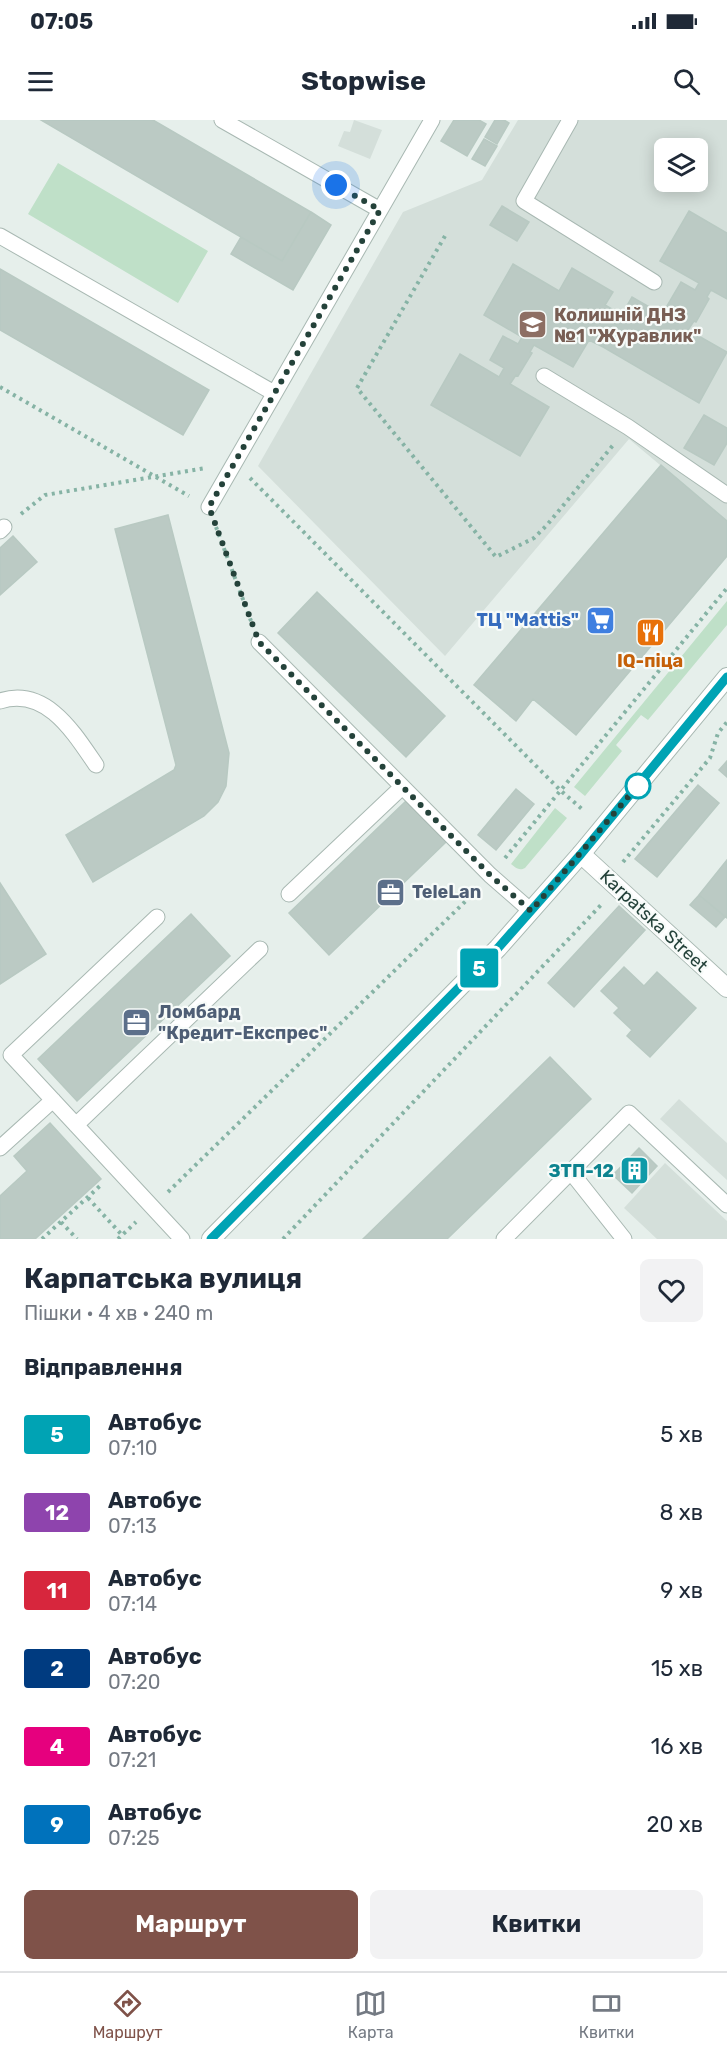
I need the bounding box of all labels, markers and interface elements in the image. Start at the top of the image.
text: 07:05 [30,8,93,35]
icon: menu [24,65,57,98]
text: Stopwise [301,65,426,97]
icon: search [670,65,703,98]
map controls [654,138,708,192]
button: layers [654,138,708,192]
your location [321,170,351,200]
place label: Колишній ДНЗ №1 "Журавлик" [554,304,702,347]
school or university icon: Колишній ДНЗ №1 "Журавлик" [517,309,549,341]
supermarket icon: ТЦ "Mattis" [584,604,616,636]
place label: ТЦ "Mattis" [477,609,579,631]
restaurant icon: IQ-піца [634,616,666,648]
place label: IQ-піца [617,650,683,672]
unlabelled marker [625,773,651,799]
street label: Karpatska Street [595,865,713,977]
office icon: TeleLan [375,876,407,908]
place label: TeleLan [412,881,481,903]
line badge: 5 [460,948,498,988]
text: 5 [472,956,486,981]
place label: Ломбард "Кредит-Експрес" [158,1001,327,1044]
office icon: Ломбард "Кредит-Експрес" [121,1006,153,1038]
building icon: ЗТП-12 [619,1155,651,1187]
place label: ЗТП-12 [548,1160,614,1182]
button: heart [640,1259,703,1322]
text: Карпатська вулиця [24,1262,302,1295]
text: Пішки · 4 хв · 240 m [24,1301,213,1325]
text: Відправлення [24,1354,182,1381]
text: Автобус [108,1409,202,1436]
text: 5 хв [660,1421,703,1448]
text: 5 [50,1422,64,1447]
text: 07:10 [108,1436,157,1460]
text: Автобус [108,1487,202,1514]
text: 8 хв [659,1499,703,1526]
text: 12 [45,1500,69,1525]
text: 07:13 [108,1514,157,1538]
text: Автобус [108,1565,202,1592]
text: 9 хв [660,1577,703,1604]
text: 11 [47,1578,67,1603]
text: 07:14 [108,1592,157,1616]
text: Автобус [108,1643,202,1670]
text: 15 хв [651,1655,703,1682]
text: 2 [50,1656,64,1681]
text: 07:20 [108,1670,161,1694]
text: Автобус [108,1721,202,1748]
text: 16 хв [651,1733,703,1760]
text: 4 [50,1734,64,1759]
text: 07:21 [108,1748,156,1772]
text: Автобус [108,1799,202,1826]
text: 20 хв [647,1811,703,1838]
text: 9 [50,1812,64,1837]
text: 07:25 [108,1826,160,1850]
button: Маршрут [24,1890,358,1959]
button: Квитки [370,1890,703,1959]
tab: Маршрут [93,1987,163,2042]
tab: Карта [348,1987,393,2042]
tab: Квитки [579,1987,634,2042]

